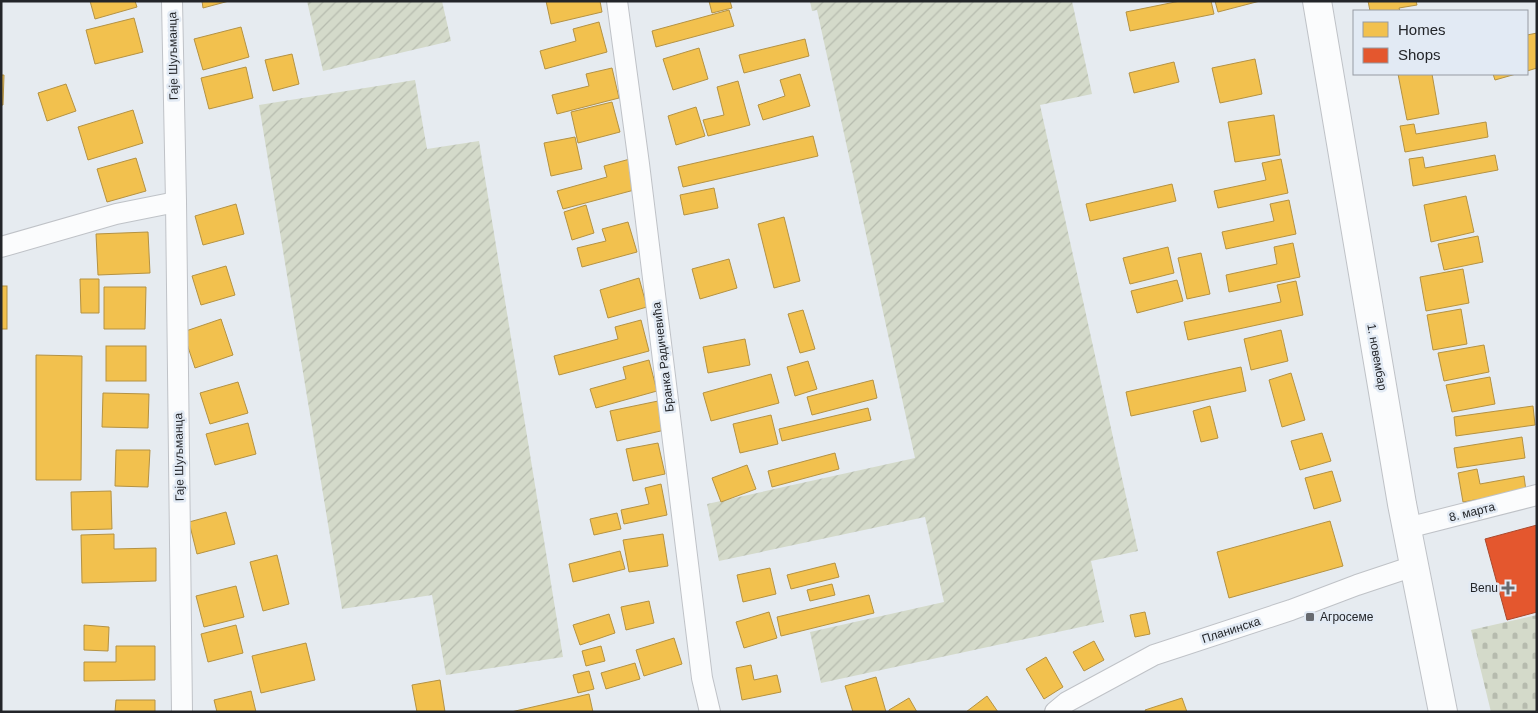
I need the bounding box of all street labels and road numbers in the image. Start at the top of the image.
street label: Гаје Шуљманца [165,11,181,100]
street label: Бранка Радичевића [649,301,677,413]
street label: 1. новембар [1364,322,1390,392]
street label: Гаје Шуљманца [171,412,187,501]
street label: 8. марта [1448,499,1497,524]
street label: Планинска [1200,614,1262,646]

